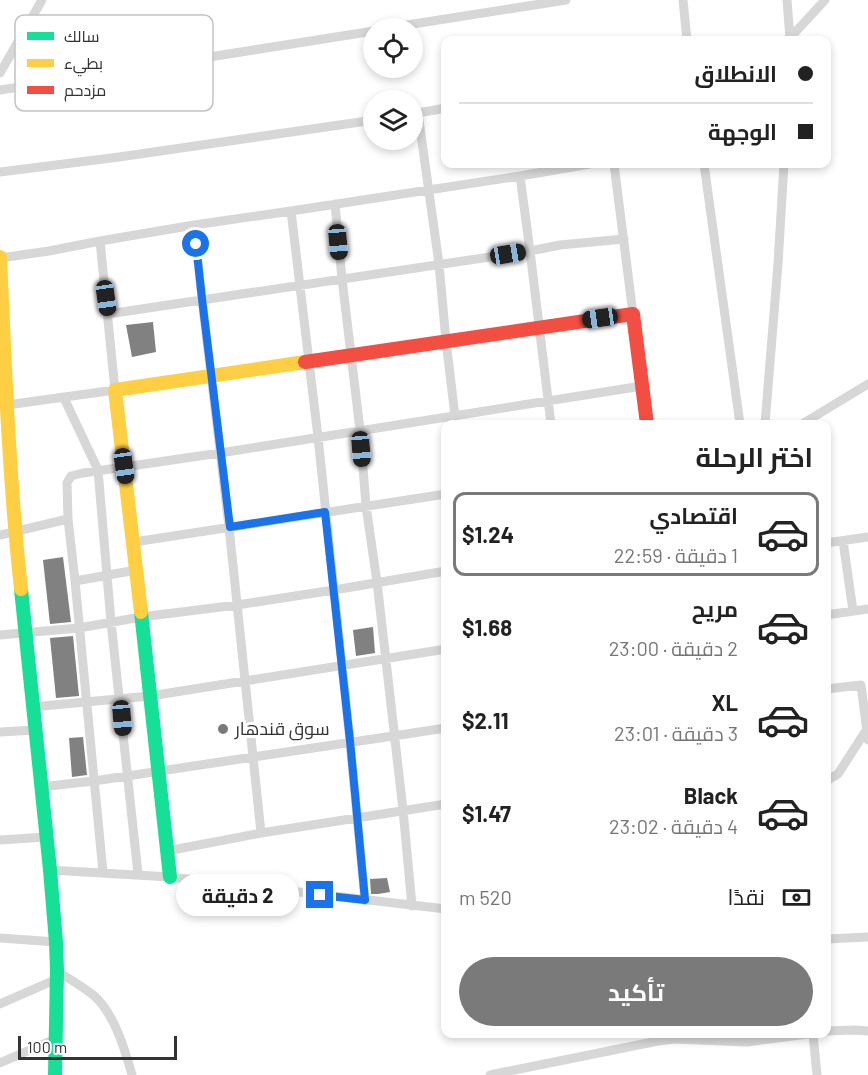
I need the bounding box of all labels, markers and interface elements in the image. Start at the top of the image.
legend [15,15,213,111]
map controls [363,18,423,150]
button: locate [363,18,423,78]
text: سالك [64,26,99,45]
text: بطيء [64,53,103,77]
text: الانطلاق [694,60,777,86]
text: مزدحم [64,80,106,102]
button: layers [363,90,423,150]
text: الوجهة [708,118,777,144]
car [327,223,349,261]
route start [182,230,209,257]
car [489,242,527,266]
car [95,279,117,317]
car [581,307,619,329]
car [350,430,372,468]
text: اختر الرحلة [695,440,813,472]
car [113,447,135,485]
text: اقتصادي [649,502,738,528]
icon: car [756,507,810,561]
text: $1.24 [462,521,514,547]
text: 1 دقيقة · 22:59 [614,543,738,567]
text: مريح [692,595,738,621]
icon: car [756,600,810,654]
text: $1.68 [462,614,512,640]
text: 2 دقيقة · 23:00 [609,636,738,660]
text: XL [712,689,738,715]
icon: car [756,693,810,747]
car [111,699,133,737]
text: $2.11 [462,707,509,733]
place label: سوق قندهار [234,717,330,741]
text: 3 دقيقة · 23:01 [614,721,738,745]
marker: سوق قندهار [216,722,230,736]
text: Black [684,782,738,808]
icon: car [756,786,810,840]
text: $1.47 [462,800,511,826]
text: 4 دقيقة · 23:02 [609,814,738,838]
callout: 2 دقيقة [176,874,299,916]
route end [306,881,333,908]
icon: cash [780,881,813,914]
text: 2 دقيقة [202,883,273,907]
text: نقدًا [727,883,765,909]
text: 520 m [459,885,512,909]
button: تأكيد [459,957,813,1026]
scale bar [18,1033,177,1060]
text: 100 m [27,1037,67,1056]

